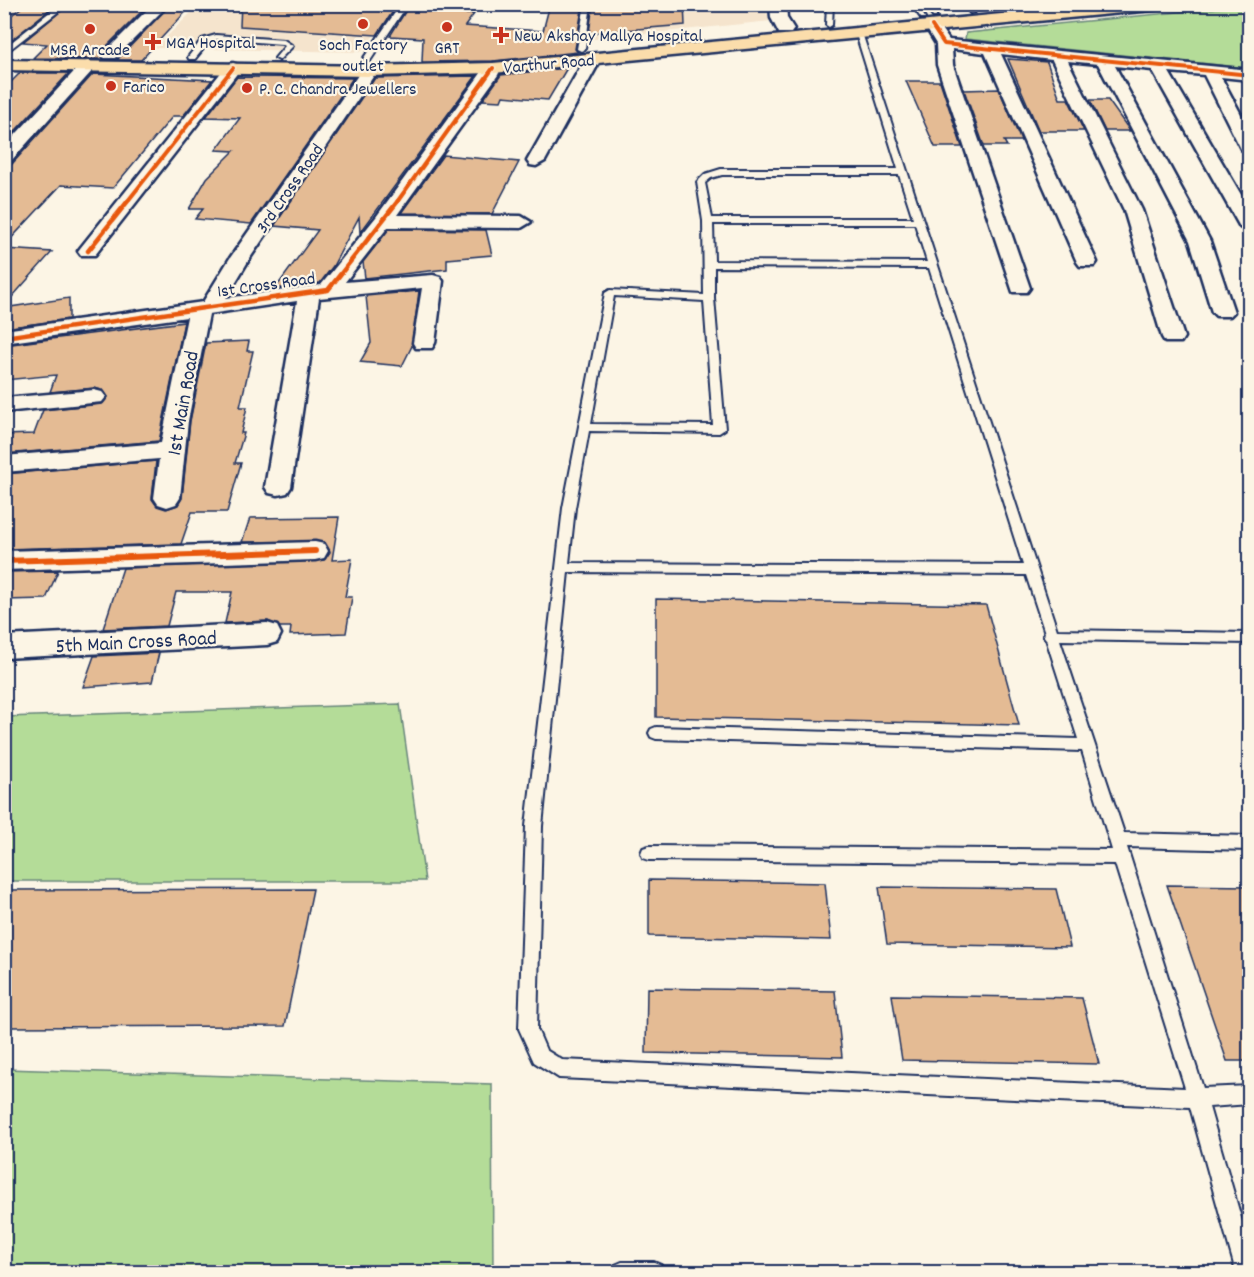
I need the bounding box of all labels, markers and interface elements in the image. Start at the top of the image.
marker: Soch Factory outlet [356,17,370,31]
marker: GRT [440,20,454,34]
marker: MSR Arcade [83,22,97,36]
place label: New Akshay Mallya Hospital [514,25,703,50]
marker: New Akshay Mallya Hospital [492,26,510,44]
place label: MGA Hospital [166,32,256,57]
marker: MGA Hospital [144,33,162,51]
place label: Soch Factory outlet [319,34,408,80]
place label: GRT [434,37,460,62]
place label: MSR Arcade [50,39,130,64]
street label: Varthur Road [503,49,596,82]
place label: Farico [123,76,165,101]
place label: P. C. Chandra Jewellers [259,78,417,103]
marker: Farico [104,79,118,93]
marker: P. C. Chandra Jewellers [240,81,254,95]
street label: 3rd Cross Road [251,140,331,239]
street label: 1st Cross Road [216,267,317,306]
street label: 1st Main Road [161,349,209,458]
street label: 5th Main Cross Road [55,625,218,663]

